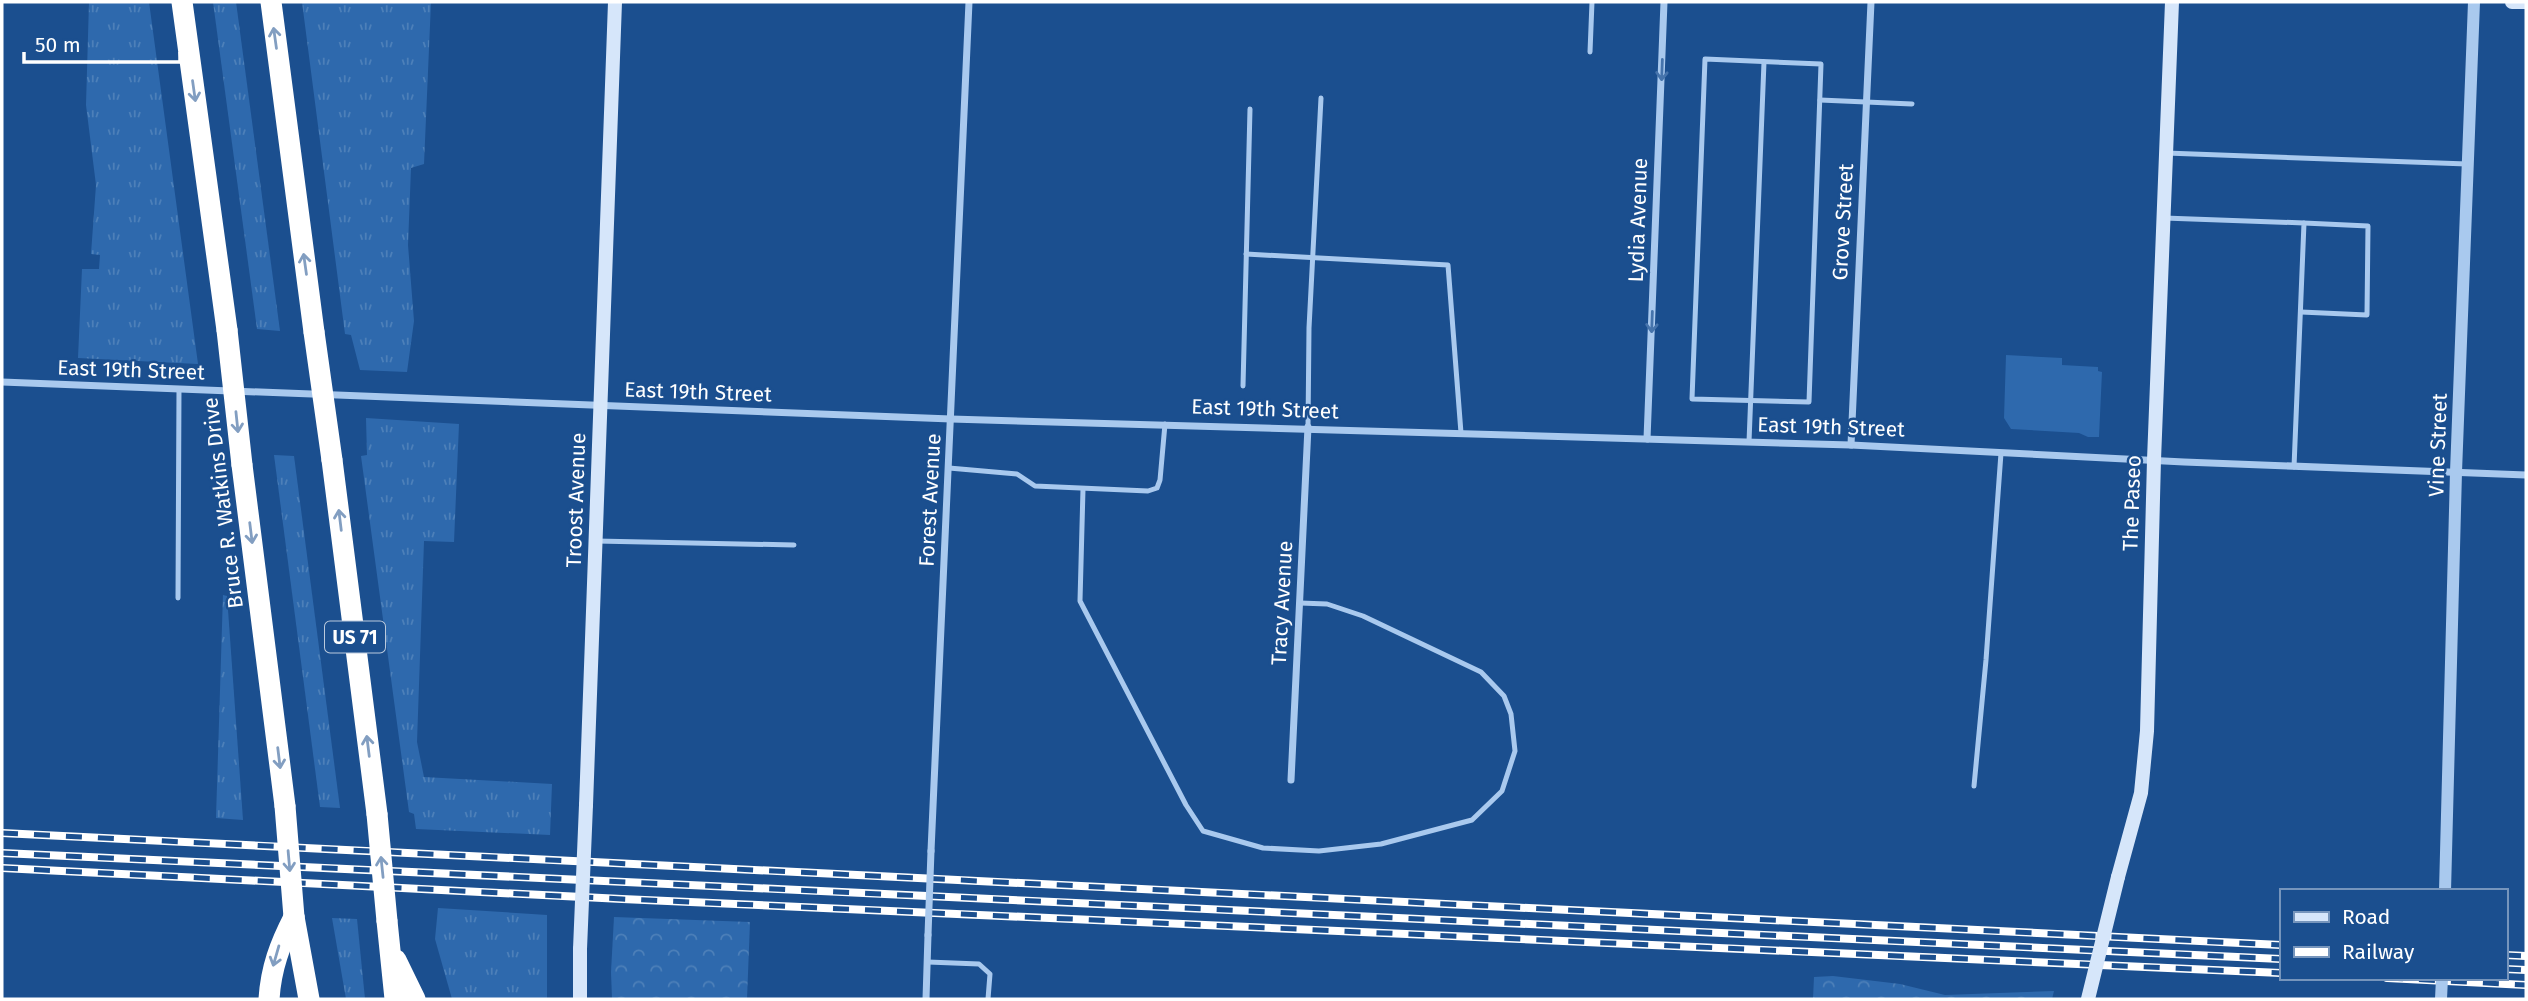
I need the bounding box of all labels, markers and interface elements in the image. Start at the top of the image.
scale bar [24,21,180,65]
one-way arrow [269,28,282,50]
text: 50 m [35,32,81,58]
one-way arrow [1655,58,1668,81]
one-way arrow [188,79,201,102]
street label: Lydia Avenue [1623,157,1653,283]
street label: Grove Street [1827,162,1859,281]
one-way arrow [299,253,312,276]
one-way arrow [1645,310,1658,333]
street label: East 19th Street [57,354,206,386]
street label: East 19th Street [624,376,773,408]
street label: Vine Street [2423,392,2453,497]
street label: East 19th Street [1191,393,1340,425]
street label: Bruce R. Watkins Drive [197,396,249,610]
one-way arrow [231,410,244,432]
street label: East 19th Street [1757,411,1906,443]
street label: Troost Avenue [561,432,591,568]
street label: Forest Avenue [914,433,946,567]
street label: The Paseo [2117,455,2147,551]
one-way arrow [333,509,346,532]
one-way arrow [244,521,257,544]
street label: Tracy Avenue [1266,540,1298,666]
road number: US 71 [325,622,385,652]
one-way arrow [362,735,375,758]
one-way arrow [273,747,286,769]
one-way arrow [283,849,296,872]
one-way arrow [375,857,388,879]
legend [2280,889,2507,980]
text: Road [2342,904,2390,930]
text: Railway [2342,939,2415,965]
one-way arrow [269,945,282,967]

